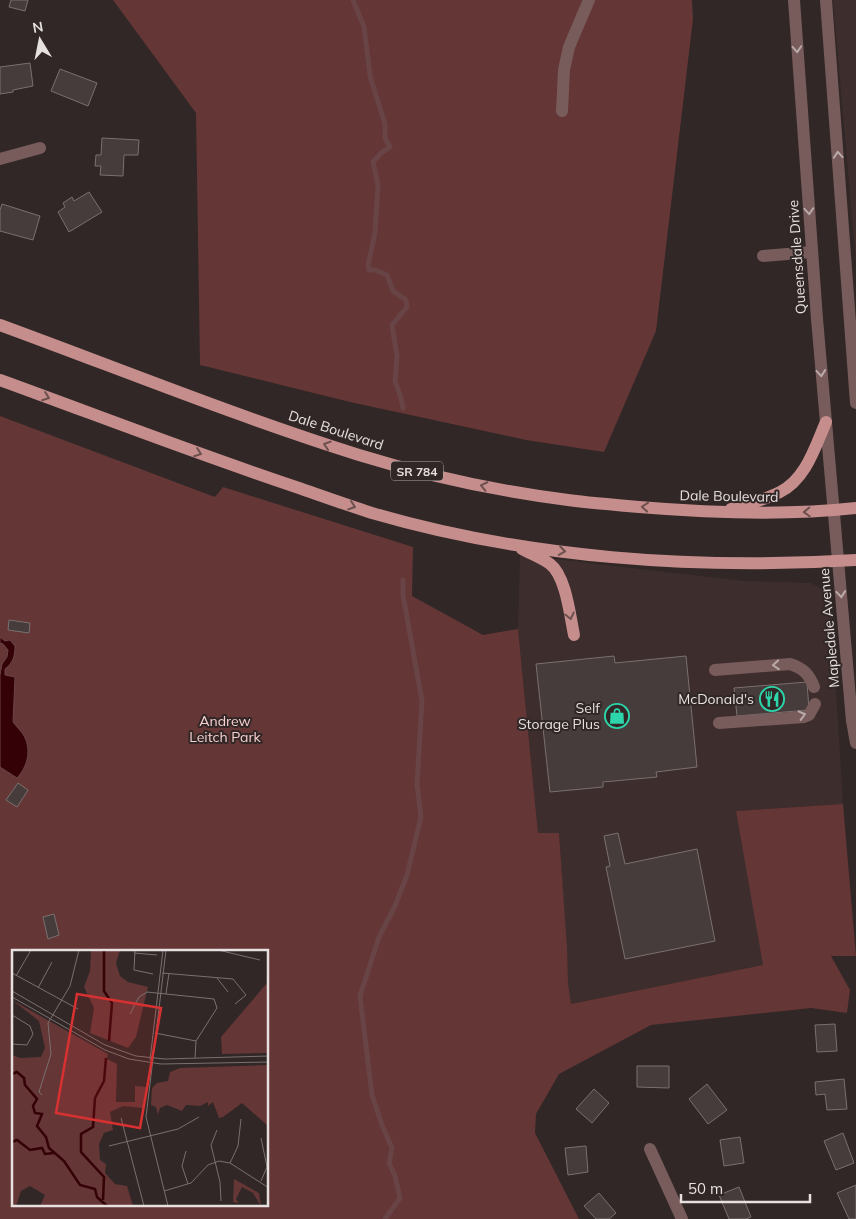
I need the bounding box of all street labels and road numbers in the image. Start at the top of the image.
street label: Queensdale Drive [784,199,810,315]
street label: Dale Boulevard [286,406,386,454]
road number: SR 784 [391,462,443,481]
street label: Dale Boulevard [679,486,779,506]
street label: Mapledale Avenue [815,567,843,689]

